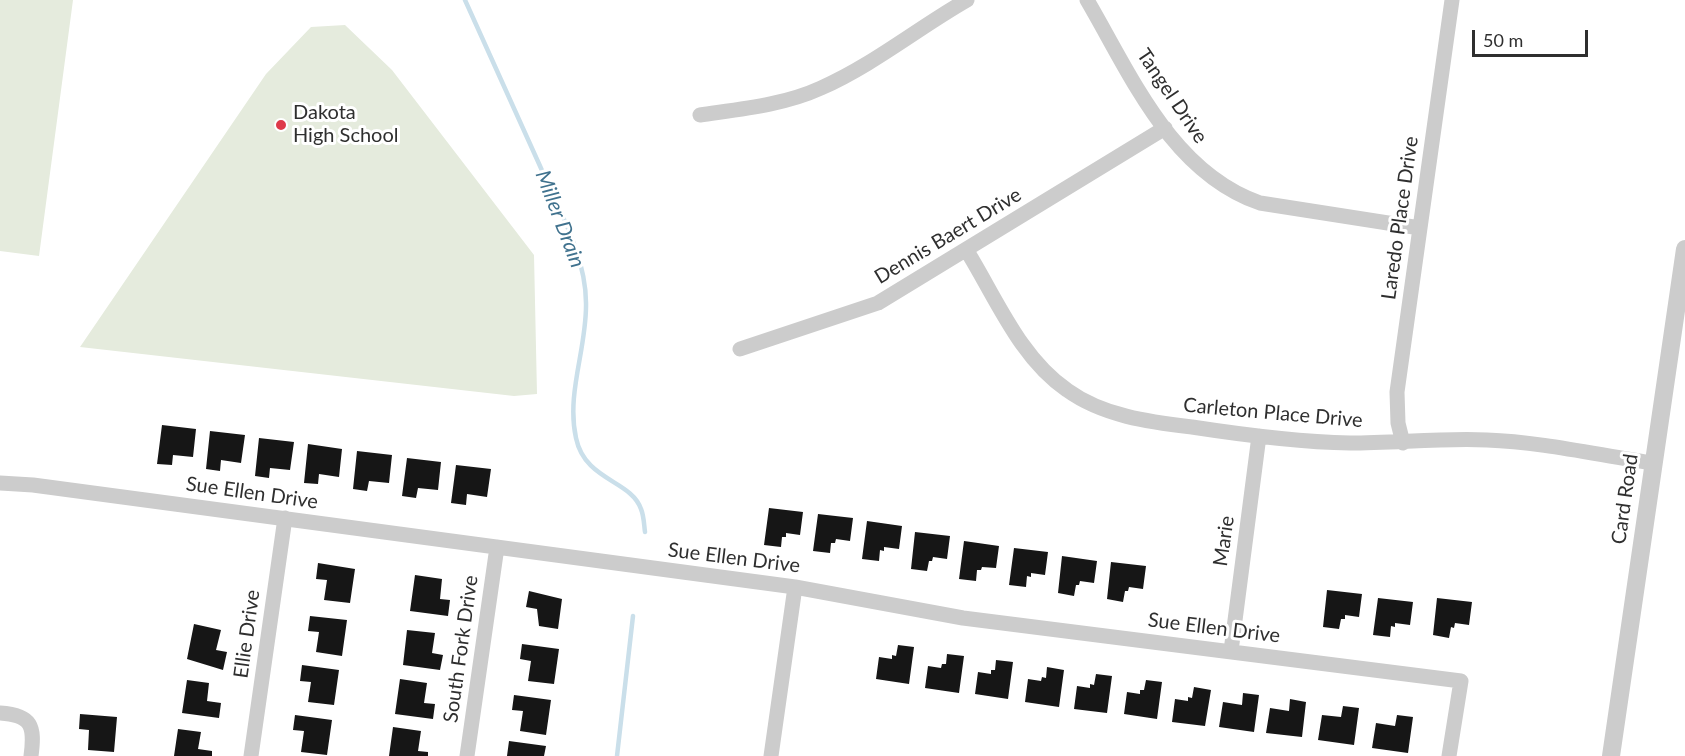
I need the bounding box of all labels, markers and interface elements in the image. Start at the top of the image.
scale bar [1475,18,1590,56]
text: 50 m [1483,29,1523,51]
street label: Tangel Drive [1132,44,1212,148]
place label: Dakota High School [293,101,398,148]
marker: Dakota High School [274,118,288,132]
street label: Laredo Place Drive [1377,135,1423,301]
water label: Miller Drain [530,167,590,271]
street label: Dennis Baert Drive [870,183,1026,289]
street label: Carleton Place Drive [1182,393,1364,433]
street label: Card Road [1607,452,1643,546]
street label: Sue Ellen Drive [185,472,319,514]
street label: Marie [1209,514,1239,568]
street label: Sue Ellen Drive [667,538,801,578]
street label: South Fork Drive [439,574,483,724]
street label: Ellie Drive [229,588,265,680]
street label: Sue Ellen Drive [1147,608,1281,648]

